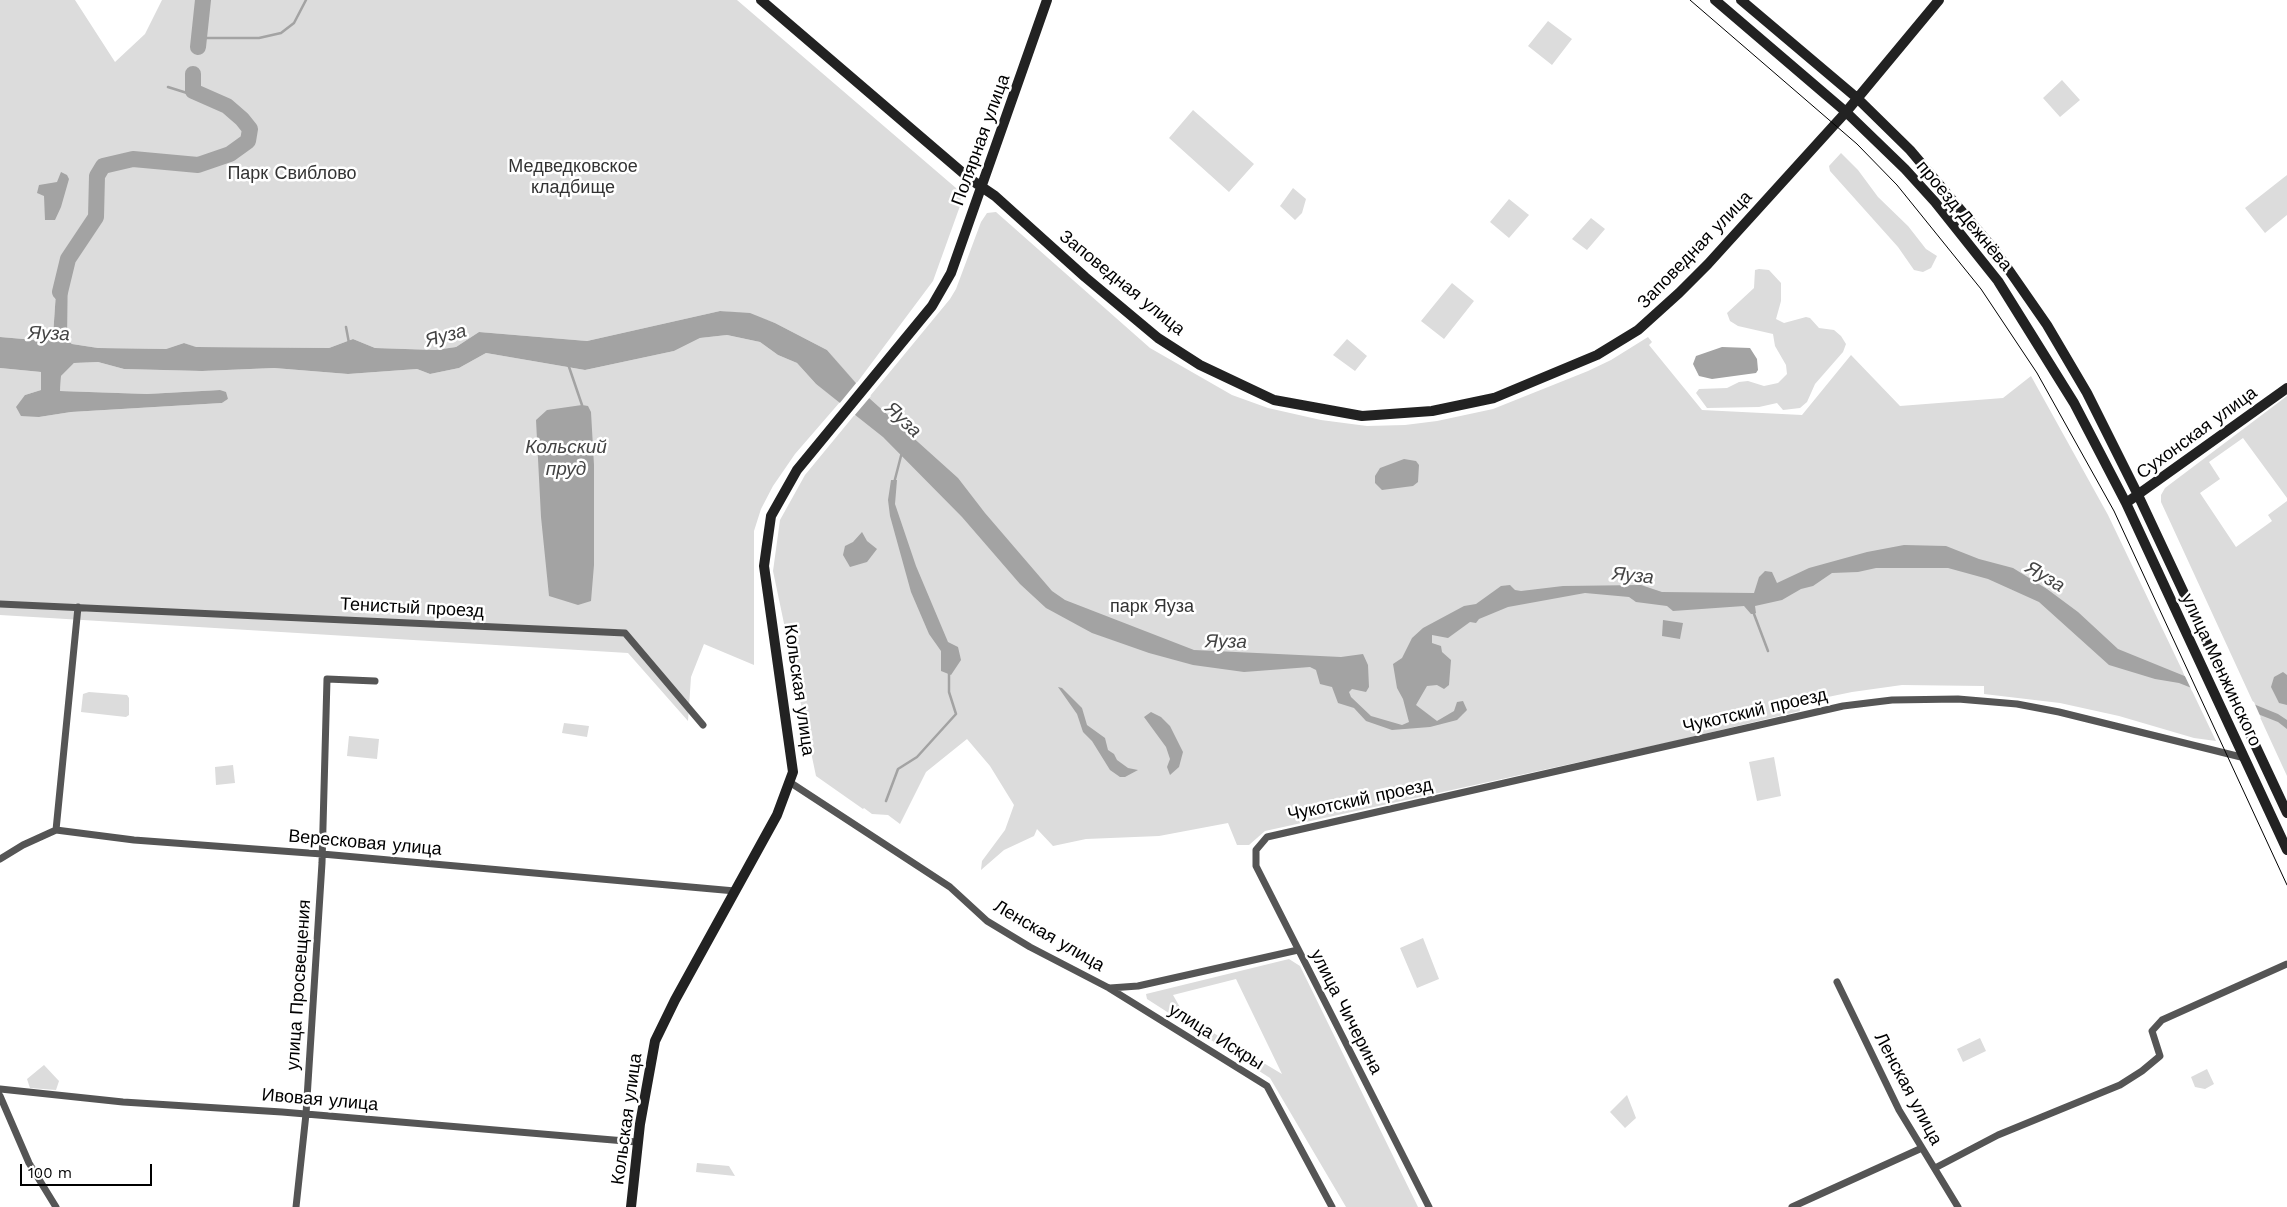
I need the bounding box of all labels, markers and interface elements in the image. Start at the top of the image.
street label: Полярная улица [947,71,1015,209]
park label: Медведковское кладбище [508,156,638,198]
street label: проезд Дежнёва [1912,156,2016,276]
park label: Парк Свиблово [227,163,357,185]
street label: Заповедная улица [1633,187,1757,313]
street label: Заповедная улица [1055,226,1189,340]
water label: Яуза [423,320,469,352]
water label: Яуза [28,322,70,346]
street label: Сухонская улица [2133,382,2261,484]
water label: Яуза [880,397,926,443]
water label: Кольский пруд [525,436,607,480]
water label: Яуза [2021,557,2069,597]
water label: Яуза [1611,562,1655,590]
street label: улица Менжинского [2176,590,2266,750]
street label: Тенистый проезд [339,593,485,623]
park label: парк Яуза [1110,596,1194,618]
street label: Кольская улица [779,623,819,757]
water label: Яуза [1205,630,1247,654]
street label: Чукотский проезд [1681,684,1829,738]
street label: Чукотский проезд [1286,774,1434,826]
street label: Вересковая улица [287,826,443,860]
street label: Ленская улица [990,896,1108,976]
street label: улица Просвещения [282,899,316,1071]
street label: улица Чичерина [1305,946,1387,1078]
street label: улица Искры [1164,999,1268,1075]
street label: Ленская улица [1869,1029,1947,1149]
street label: Кольская улица [607,1052,647,1186]
street label: Ивовая улица [261,1084,379,1116]
scale bar [22,1154,155,1186]
text: 100 m [28,1164,72,1182]

